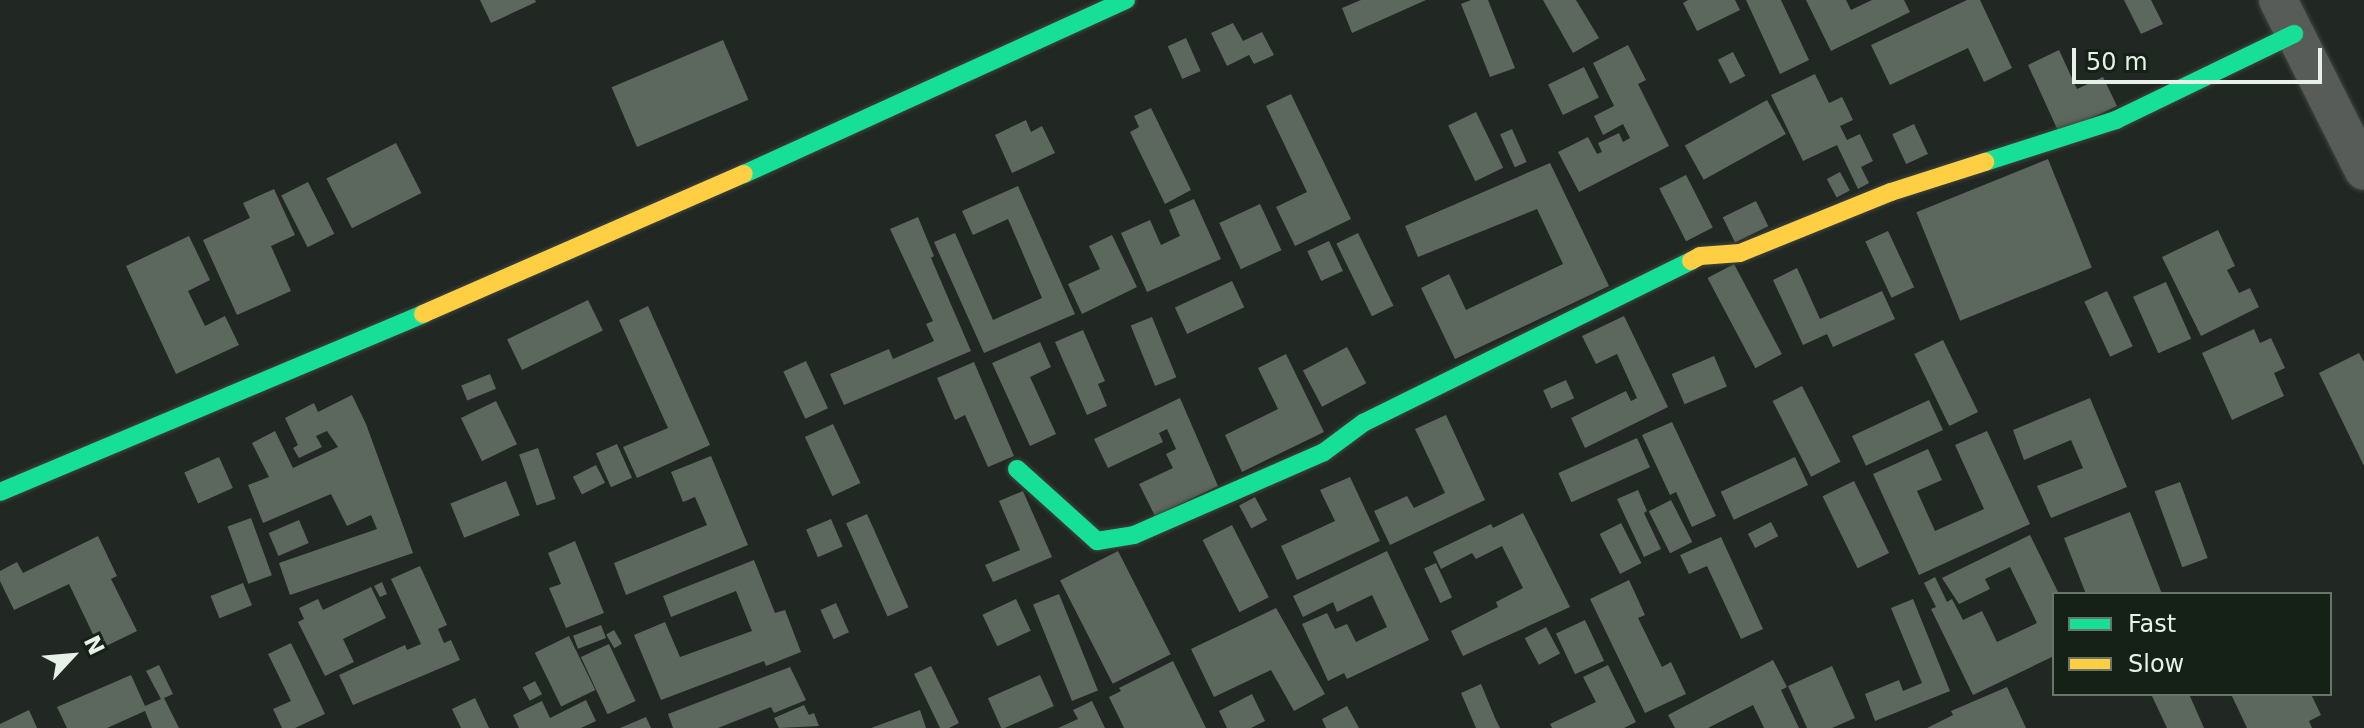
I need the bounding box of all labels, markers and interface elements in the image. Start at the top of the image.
scale bar [2076,32,2326,82]
text: 50 m [2086,48,2148,76]
legend [2052,592,2332,696]
text: Fast [2128,610,2176,638]
north arrow [32,616,112,696]
text: N [79,631,109,659]
text: Slow [2128,650,2184,678]

